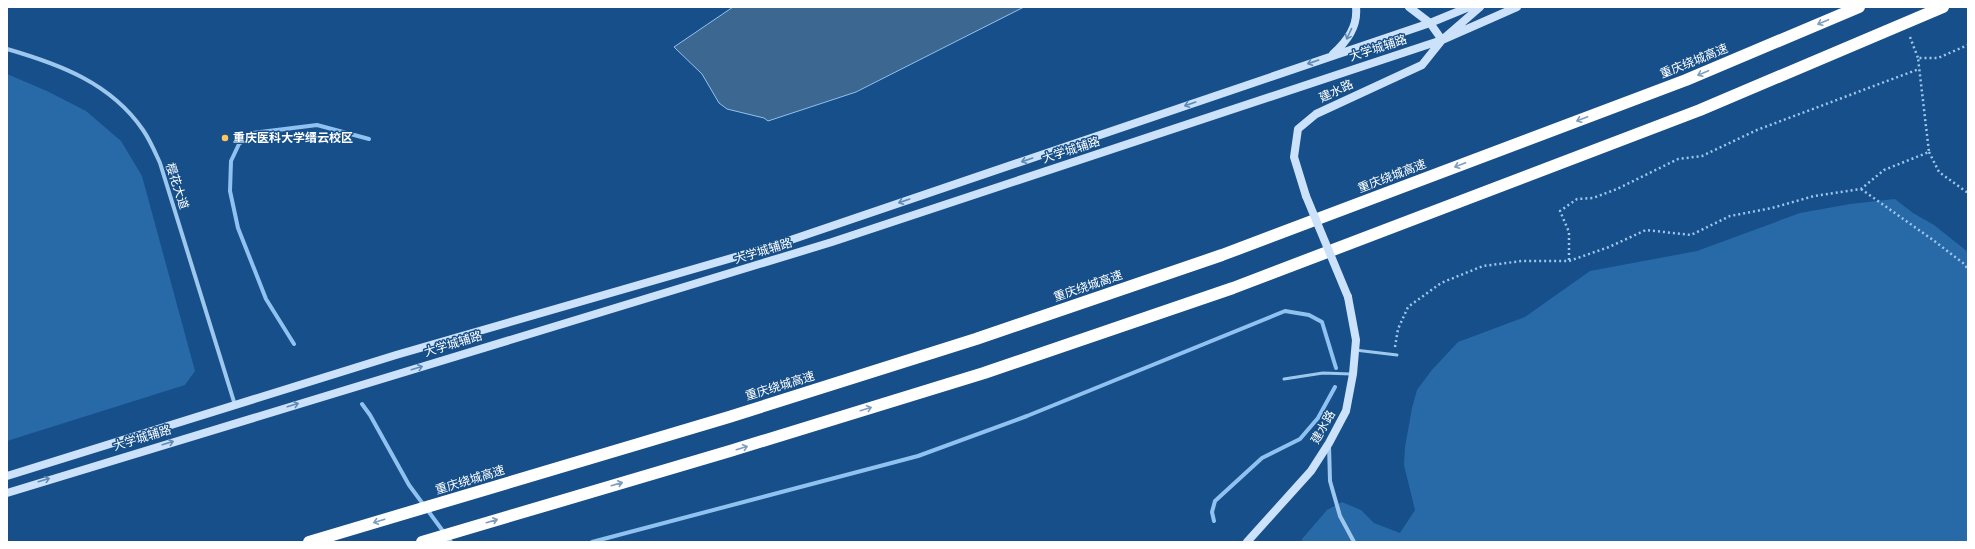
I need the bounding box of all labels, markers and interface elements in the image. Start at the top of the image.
one-way arrow [1818,19,1830,26]
one-way arrow [1345,28,1352,40]
street label: 大学城辅路 [1347,32,1409,64]
street label: 重庆绕城高速 [1658,41,1730,81]
one-way arrow [1308,59,1320,67]
one-way arrow [1698,69,1710,77]
street label: 建水路 [1317,77,1355,105]
one-way arrow [1184,101,1197,108]
one-way arrow [1576,116,1588,124]
place label: 重庆医科大学缙云校区 [233,131,353,145]
marker: 重庆医科大学缙云校区 [220,133,230,143]
street label: 大学城辅路 [1040,134,1102,166]
one-way arrow [1022,156,1034,164]
street label: 重庆绕城高速 [1356,157,1428,195]
street label: 樱花大道 [163,161,191,211]
one-way arrow [1455,161,1467,169]
one-way arrow [899,198,911,206]
street label: 大学城辅路 [732,236,794,266]
street label: 重庆绕城高速 [1052,268,1124,304]
street label: 大学城辅路 [422,329,484,359]
one-way arrow [411,363,423,371]
street label: 重庆绕城高速 [744,369,816,403]
one-way arrow [286,401,299,408]
one-way arrow [859,405,872,412]
street label: 建水路 [1308,408,1338,446]
street label: 大学城辅路 [111,423,173,453]
one-way arrow [162,439,175,446]
one-way arrow [735,443,747,451]
street label: 重庆绕城高速 [434,463,506,497]
one-way arrow [37,476,50,483]
one-way arrow [610,480,623,487]
one-way arrow [486,517,499,524]
one-way arrow [373,518,386,525]

